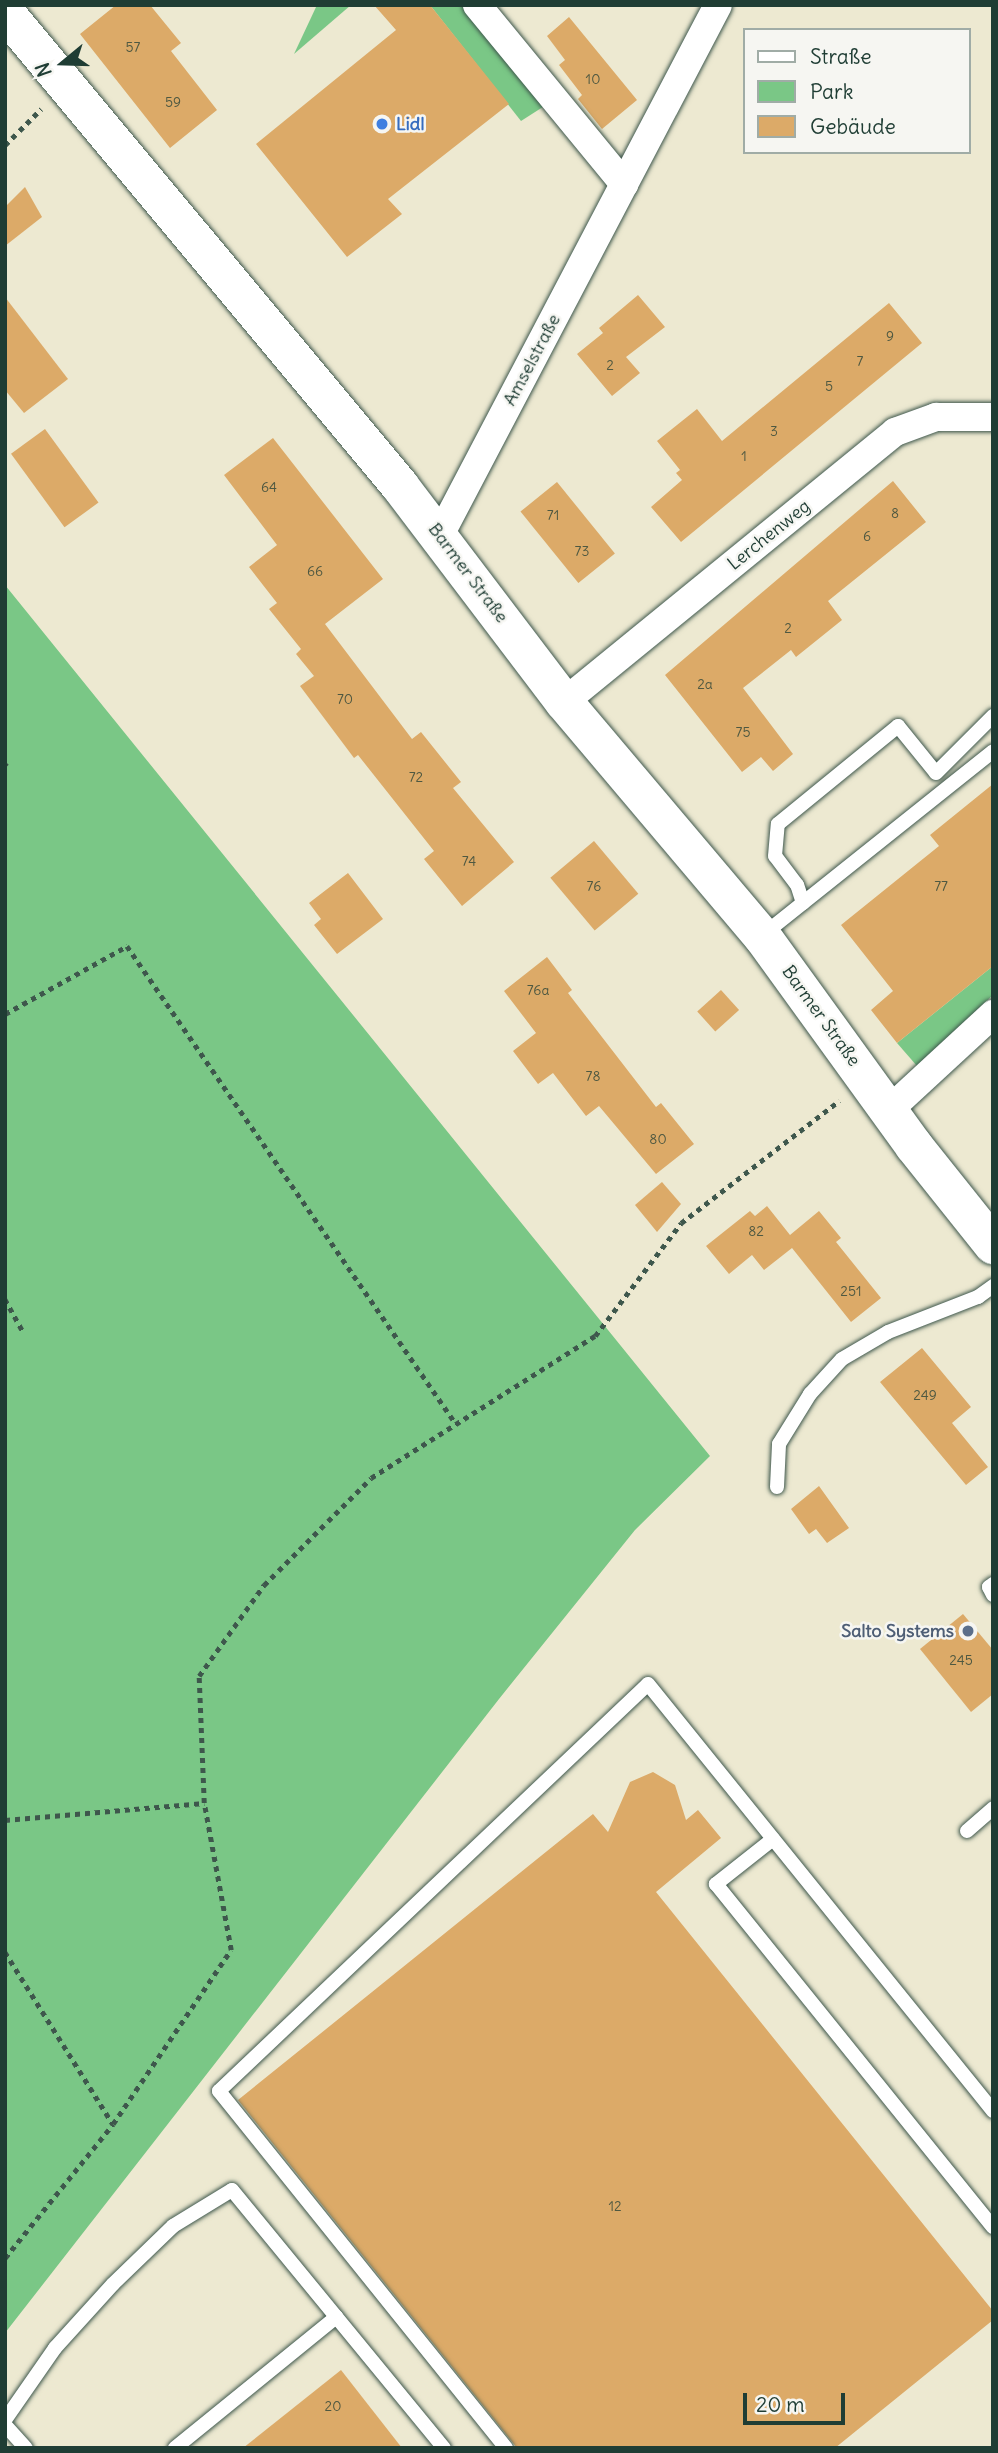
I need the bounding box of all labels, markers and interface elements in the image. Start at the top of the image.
north arrow [28,28,98,98]
legend [743,28,970,154]
house number: 57 [126,39,140,55]
text: Straße [810,43,871,70]
text: N [30,60,57,80]
house number: 10 [586,71,600,87]
text: Park [810,78,853,105]
house number: 59 [165,94,181,110]
place label: Lidl [396,113,424,135]
text: Gebäude [810,113,896,140]
marker: Lidl [374,116,390,132]
street label: Amselstraße [499,311,565,409]
house number: 9 [886,328,894,344]
house number: 7 [857,353,863,369]
house number: 2 [606,357,614,373]
house number: 5 [825,378,833,394]
house number: 3 [770,423,778,439]
house number: 1 [741,448,747,464]
house number: 64 [261,479,277,495]
street label: Lerchenweg [724,495,814,575]
house number: 8 [891,505,899,521]
house number: 71 [547,507,559,523]
street label: Barmer Straße [424,519,512,627]
house number: 6 [863,528,871,544]
house number: 73 [575,543,589,559]
house number: 66 [307,563,323,579]
house number: 2 [784,620,792,636]
house number: 2a [697,676,713,692]
house number: 70 [337,691,353,707]
house number: 75 [736,724,750,740]
house number: 72 [409,769,423,785]
house number: 74 [462,853,476,869]
house number: 76 [587,878,601,894]
house number: 77 [934,878,948,894]
street label: Barmer Straße [777,961,865,1071]
house number: 76a [527,982,549,998]
house number: 78 [586,1068,600,1084]
house number: 80 [649,1131,667,1147]
house number: 82 [748,1223,764,1239]
house number: 251 [840,1283,862,1299]
house number: 249 [913,1387,937,1403]
place label: Salto Systems [841,1620,954,1642]
marker: Salto Systems [960,1623,976,1639]
house number: 245 [949,1652,973,1668]
house number: 12 [608,2198,622,2214]
scale bar [746,2380,848,2424]
text: 20 m [756,2391,805,2418]
house number: 20 [325,2398,341,2414]

